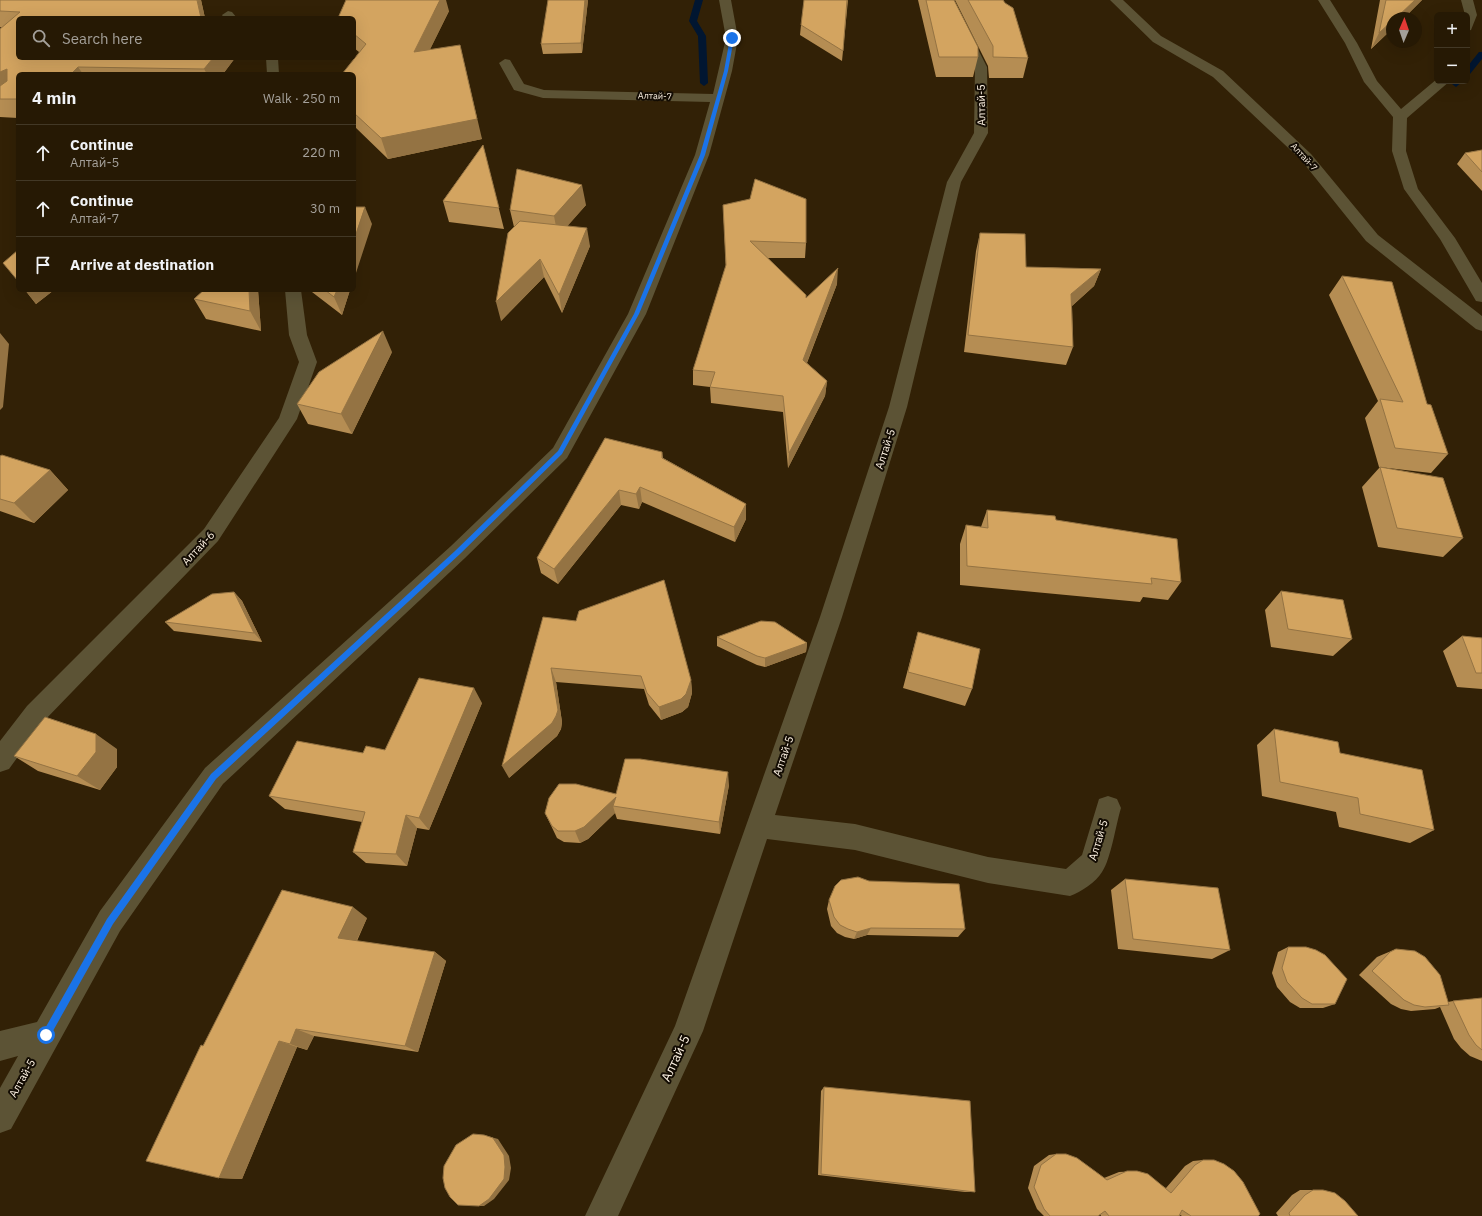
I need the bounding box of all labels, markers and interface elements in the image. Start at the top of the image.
north arrow [1386,12,1422,48]
map controls [1434,12,1470,84]
button: + [1434,12,1470,48]
search box [16,16,356,60]
icon: search [30,27,52,49]
text: Search here [62,29,142,48]
route end [723,29,741,47]
button: − [1434,48,1470,84]
street label: Алтай-5 [974,84,988,126]
text: 4 min [32,87,76,109]
street label: Алтай-7 [638,89,672,102]
text: Walk · 250 m [263,90,340,107]
text: Continue [70,135,134,154]
street label: Алтай-7 [1289,140,1320,173]
icon: ahead [32,142,54,164]
text: 220 m [302,144,340,161]
text: Алтай-5 [70,154,119,171]
text: Continue [70,191,134,210]
icon: ahead [32,198,54,220]
text: 30 m [310,200,340,217]
text: Алтай-7 [70,210,119,227]
icon: arrive [32,254,54,276]
text: Arrive at destination [70,255,214,274]
street label: Алтай-5 [872,427,898,471]
street label: Алтай-6 [179,528,217,568]
street label: Алтай-5 [770,734,796,778]
street label: Алтай-5 [1085,818,1111,862]
route start [37,1026,55,1044]
street label: Алтай-5 [657,1032,694,1084]
street label: Алтай-5 [6,1056,38,1100]

